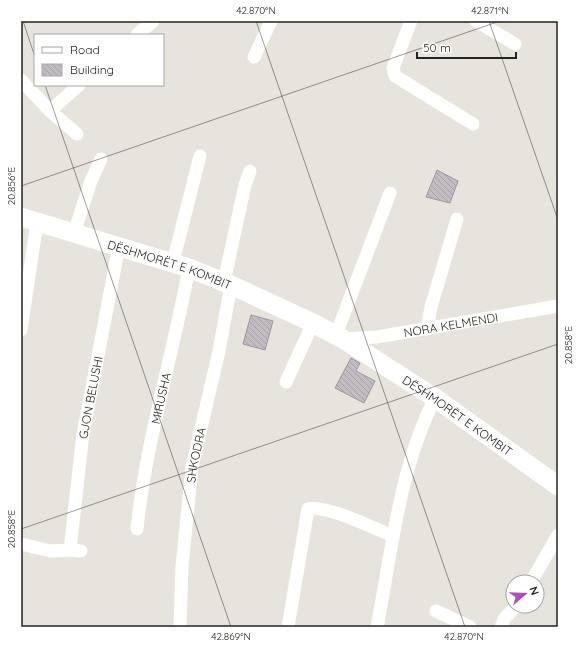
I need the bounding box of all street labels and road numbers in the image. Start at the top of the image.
street label: DËSHMORËT E KOMBIT [106,236,234,292]
street label: NORA KELMENDI [403,309,499,340]
street label: GJON BELUSHI [75,355,105,440]
street label: MIRUSHA [147,371,174,425]
street label: DËSHMORËT E KOMBIT [400,372,516,459]
street label: SHKODRA [183,425,209,484]

